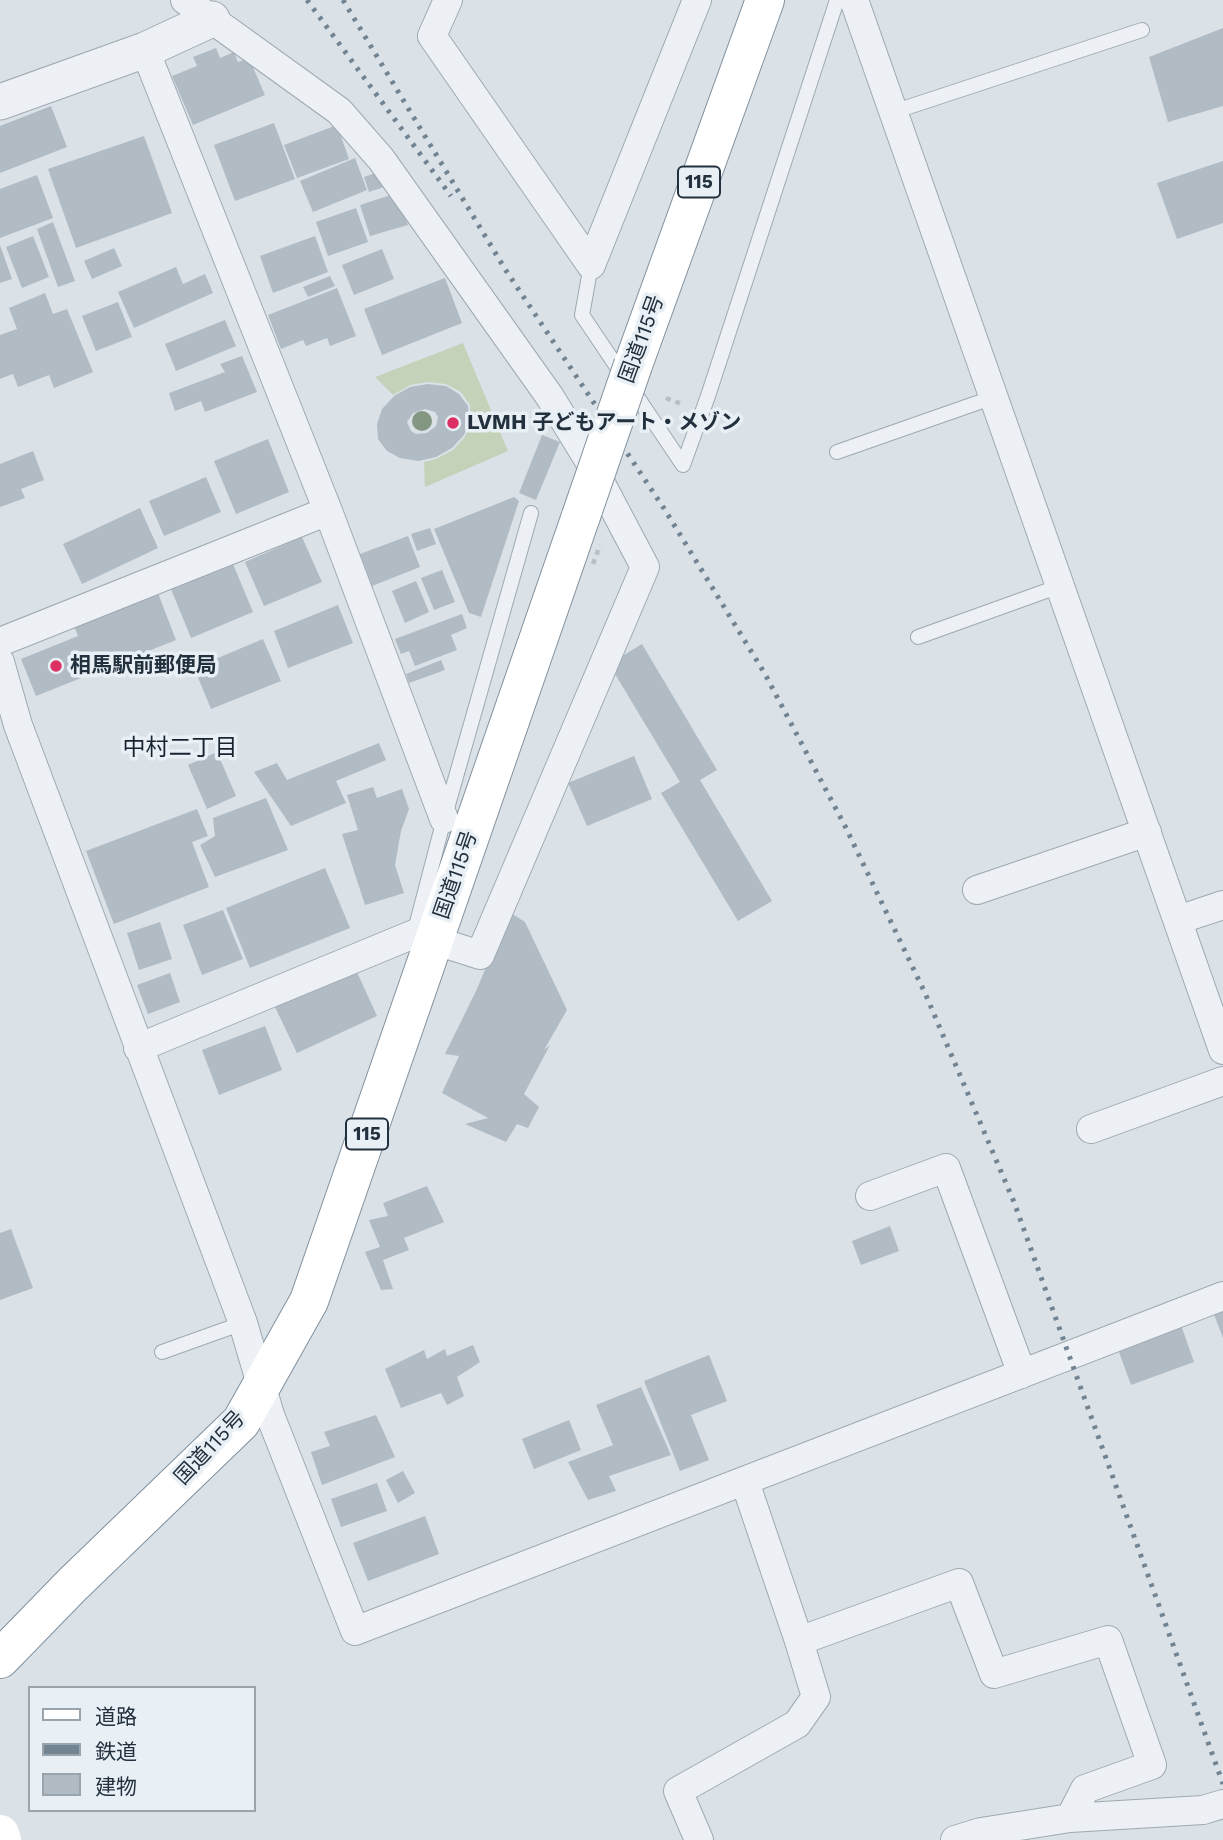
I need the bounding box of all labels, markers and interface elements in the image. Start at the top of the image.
road number: 115 [678,166,720,198]
street label: 国道115号 [614,292,670,386]
place label: LVMH 子どもアート・メゾン [467,410,741,436]
marker: LVMH 子どもアート・メゾン [445,415,461,431]
place label: 相馬駅前郵便局 [70,653,217,679]
marker: 相馬駅前郵便局 [48,658,64,674]
district label: 中村二丁目 [123,734,237,762]
street label: 国道115号 [429,828,483,922]
road number: 115 [346,1118,388,1150]
street label: 国道115号 [170,1406,250,1490]
legend [28,1686,256,1812]
text: 道路 [95,1704,137,1729]
text: 鉄道 [95,1739,137,1764]
text: 建物 [95,1774,137,1799]

